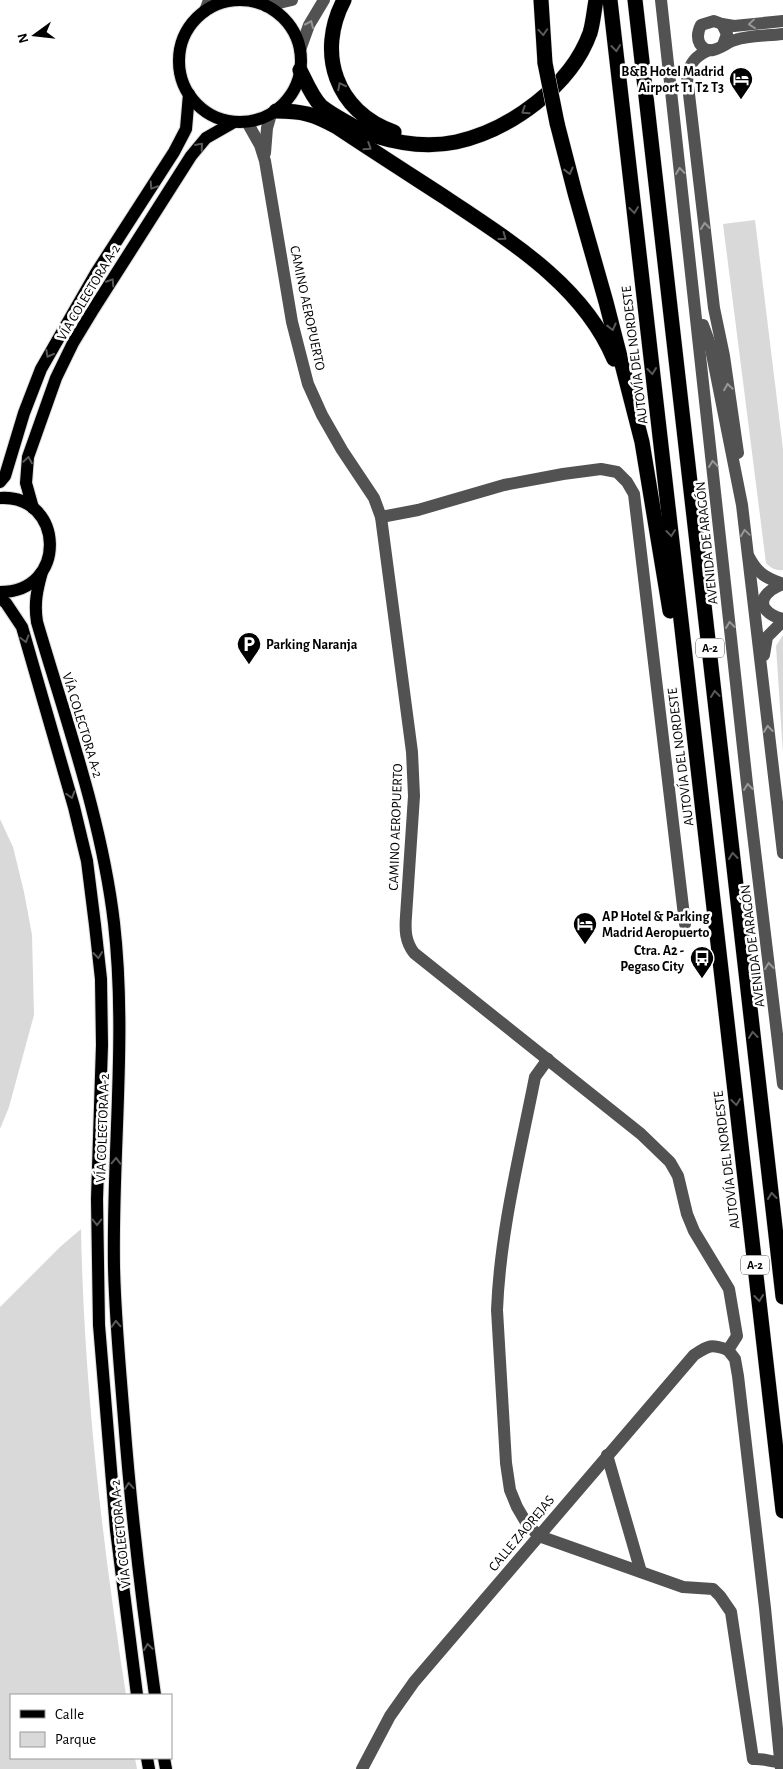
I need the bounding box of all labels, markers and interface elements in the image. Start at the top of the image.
north arrow [10,10,60,60]
one-way arrow [748,19,756,30]
one-way arrow [304,20,314,29]
one-way arrow [537,28,548,36]
text: N [15,32,31,45]
one-way arrow [610,45,621,53]
place label: B&B Hotel Madrid Airport T1 T2 T3 [621,65,725,95]
hotel icon: B&B Hotel Madrid Airport T1 T2 T3 [728,66,754,100]
one-way arrow [337,83,347,92]
one-way arrow [522,104,531,114]
one-way arrow [362,141,371,150]
one-way arrow [194,143,202,152]
one-way arrow [563,166,574,175]
one-way arrow [675,167,686,175]
one-way arrow [149,180,159,189]
one-way arrow [628,206,639,214]
one-way arrow [700,222,711,230]
one-way arrow [497,231,507,240]
street label: VÍA COLECTORA A-2 [52,241,123,343]
street label: CAMINO AEROPUERTO [287,244,327,372]
one-way arrow [105,278,114,288]
street label: AUTOVÍA DEL NORDESTE [617,285,650,425]
one-way arrow [607,323,617,331]
one-way arrow [46,349,56,358]
one-way arrow [646,368,657,376]
one-way arrow [724,383,734,391]
one-way arrow [23,456,33,464]
one-way arrow [708,459,719,467]
street label: AVENIDA DE ARAGÓN [691,481,720,605]
one-way arrow [740,528,751,536]
one-way arrow [665,529,676,537]
one-way arrow [725,621,736,629]
parking icon: Parking Naranja [236,631,262,665]
one-way arrow [20,634,30,643]
place label: Parking Naranja [266,638,358,652]
road number: A-2 [696,638,724,658]
street label: VÍA COLECTORA A-2 [59,670,108,780]
street label: AUTOVÍA DEL NORDESTE [663,687,696,827]
one-way arrow [710,690,721,698]
one-way arrow [763,725,774,733]
street label: CAMINO AEROPUERTO [387,763,405,891]
one-way arrow [743,783,754,791]
one-way arrow [65,791,76,799]
one-way arrow [728,851,739,859]
street label: AVENIDA DE ARAGÓN [736,884,767,1008]
place label: AP Hotel & Parking Madrid Aeropuerto [602,910,710,940]
hotel icon: AP Hotel & Parking Madrid Aeropuerto [572,911,598,945]
place label: Ctra. A2 - Pegaso City [620,944,685,974]
bus stop icon: Ctra. A2 - Pegaso City [689,945,715,979]
one-way arrow [93,951,104,959]
one-way arrow [764,961,775,969]
one-way arrow [748,1030,759,1038]
street label: VÍA COLECTORA A-2 [91,1073,112,1183]
street label: AUTOVÍA DEL NORDESTE [709,1090,742,1230]
one-way arrow [730,1098,741,1106]
one-way arrow [111,1157,121,1164]
one-way arrow [767,1192,778,1200]
one-way arrow [92,1218,103,1226]
road number: A-2 [741,1256,769,1274]
one-way arrow [753,1295,764,1303]
one-way arrow [111,1319,122,1327]
street label: VÍA COLECTORA A-2 [105,1479,134,1589]
one-way arrow [124,1481,135,1489]
street label: CALLE ZAOREJAS [486,1493,557,1574]
one-way arrow [143,1643,154,1651]
legend [10,1694,172,1759]
text: Calle [55,1707,84,1722]
text: Parque [55,1732,96,1747]

